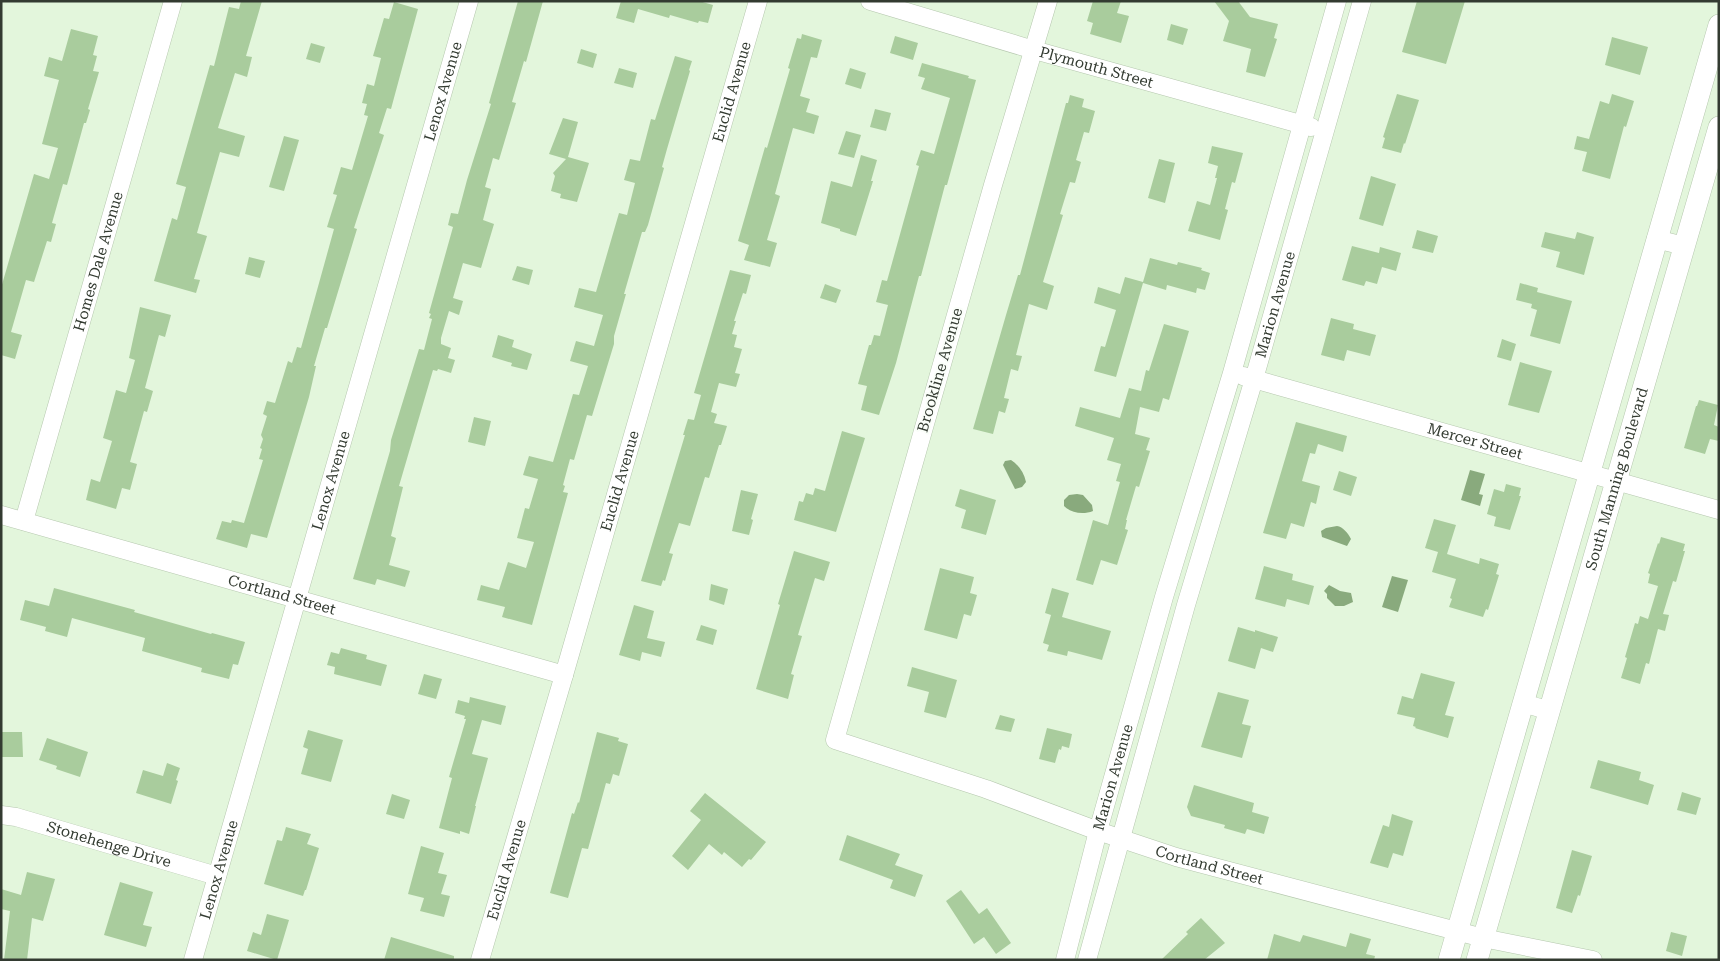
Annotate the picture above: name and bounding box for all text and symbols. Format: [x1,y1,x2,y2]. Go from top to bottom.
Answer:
street label: Lenox Avenue [420,39,466,143]
street label: Euclid Avenue [709,39,755,144]
street label: Plymouth Street [1037,43,1156,92]
street label: Homes Dale Avenue [70,189,127,333]
street label: Marion Avenue [1252,249,1299,360]
street label: Brookline Avenue [914,306,966,434]
street label: South Manning Boulevard [1582,385,1652,572]
street label: Mercer Street [1425,419,1525,463]
street label: Lenox Avenue [308,429,354,532]
street label: Euclid Avenue [597,429,643,533]
street label: Cortland Street [226,571,338,619]
street label: Marion Avenue [1090,722,1137,833]
street label: Euclid Avenue [483,817,530,922]
street label: Stonehenge Drive [45,818,173,871]
street label: Lenox Avenue [196,818,242,921]
street label: Cortland Street [1153,842,1266,889]

